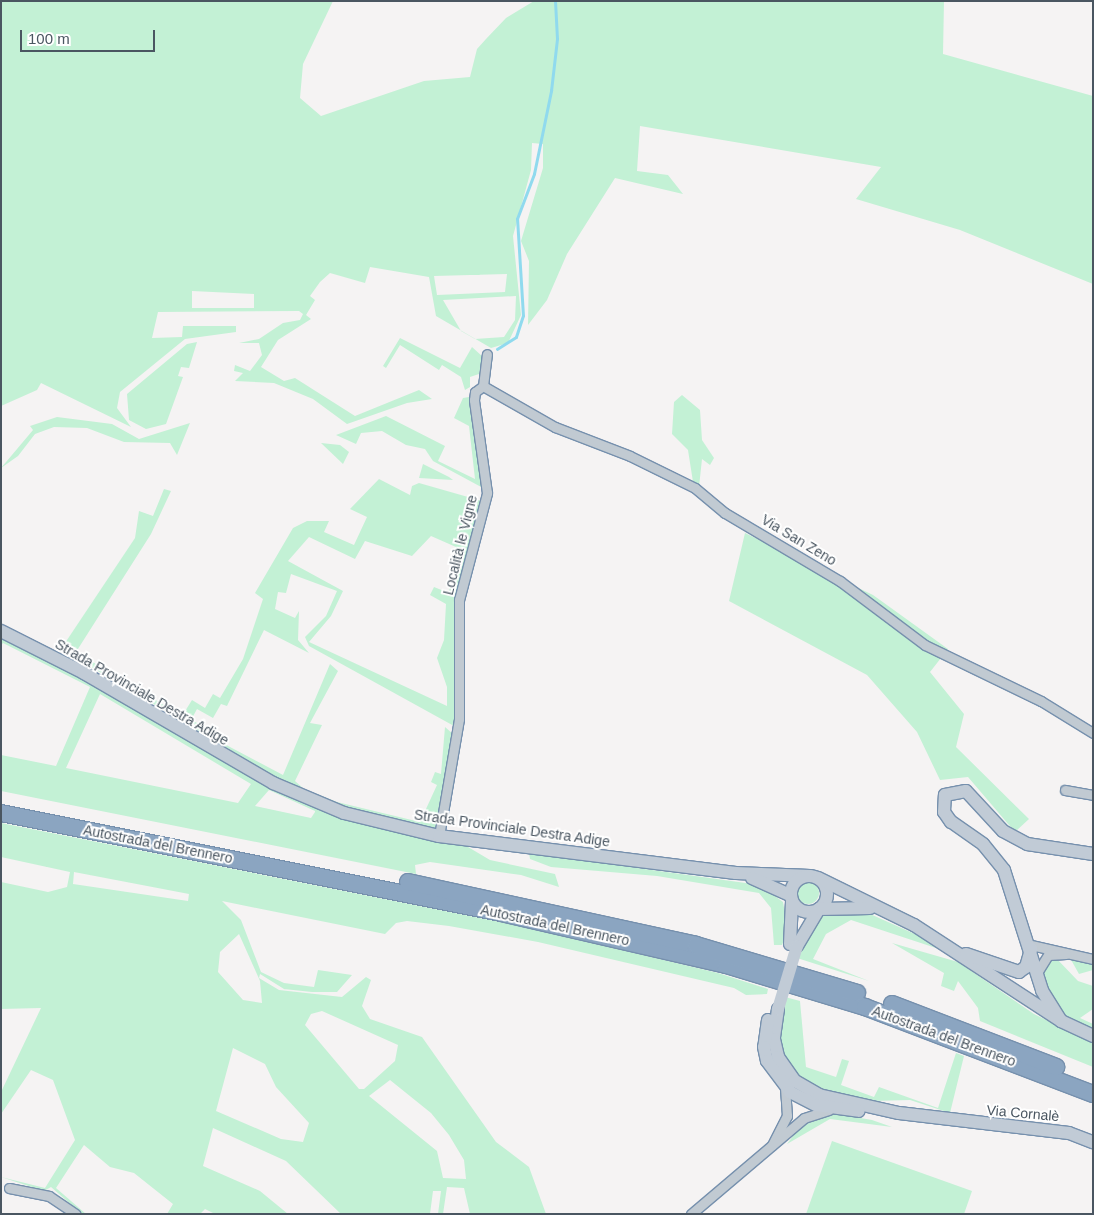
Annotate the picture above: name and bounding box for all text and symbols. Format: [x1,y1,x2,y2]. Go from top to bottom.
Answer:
scale bar [22,20,158,52]
text: 100 m [28,30,70,47]
street label: Località le Vigne [439,493,481,597]
street label: Via San Zeno [758,511,840,569]
street label: Strada Provinciale Destra Adige [52,635,232,749]
street label: Strada Provinciale Destra Adige [413,806,611,850]
street label: Autostrada del Brennero [82,821,234,867]
street label: Autostrada del Brennero [479,901,631,949]
street label: Autostrada del Brennero [870,1002,1018,1070]
street label: Via Cornalè [986,1101,1060,1125]

